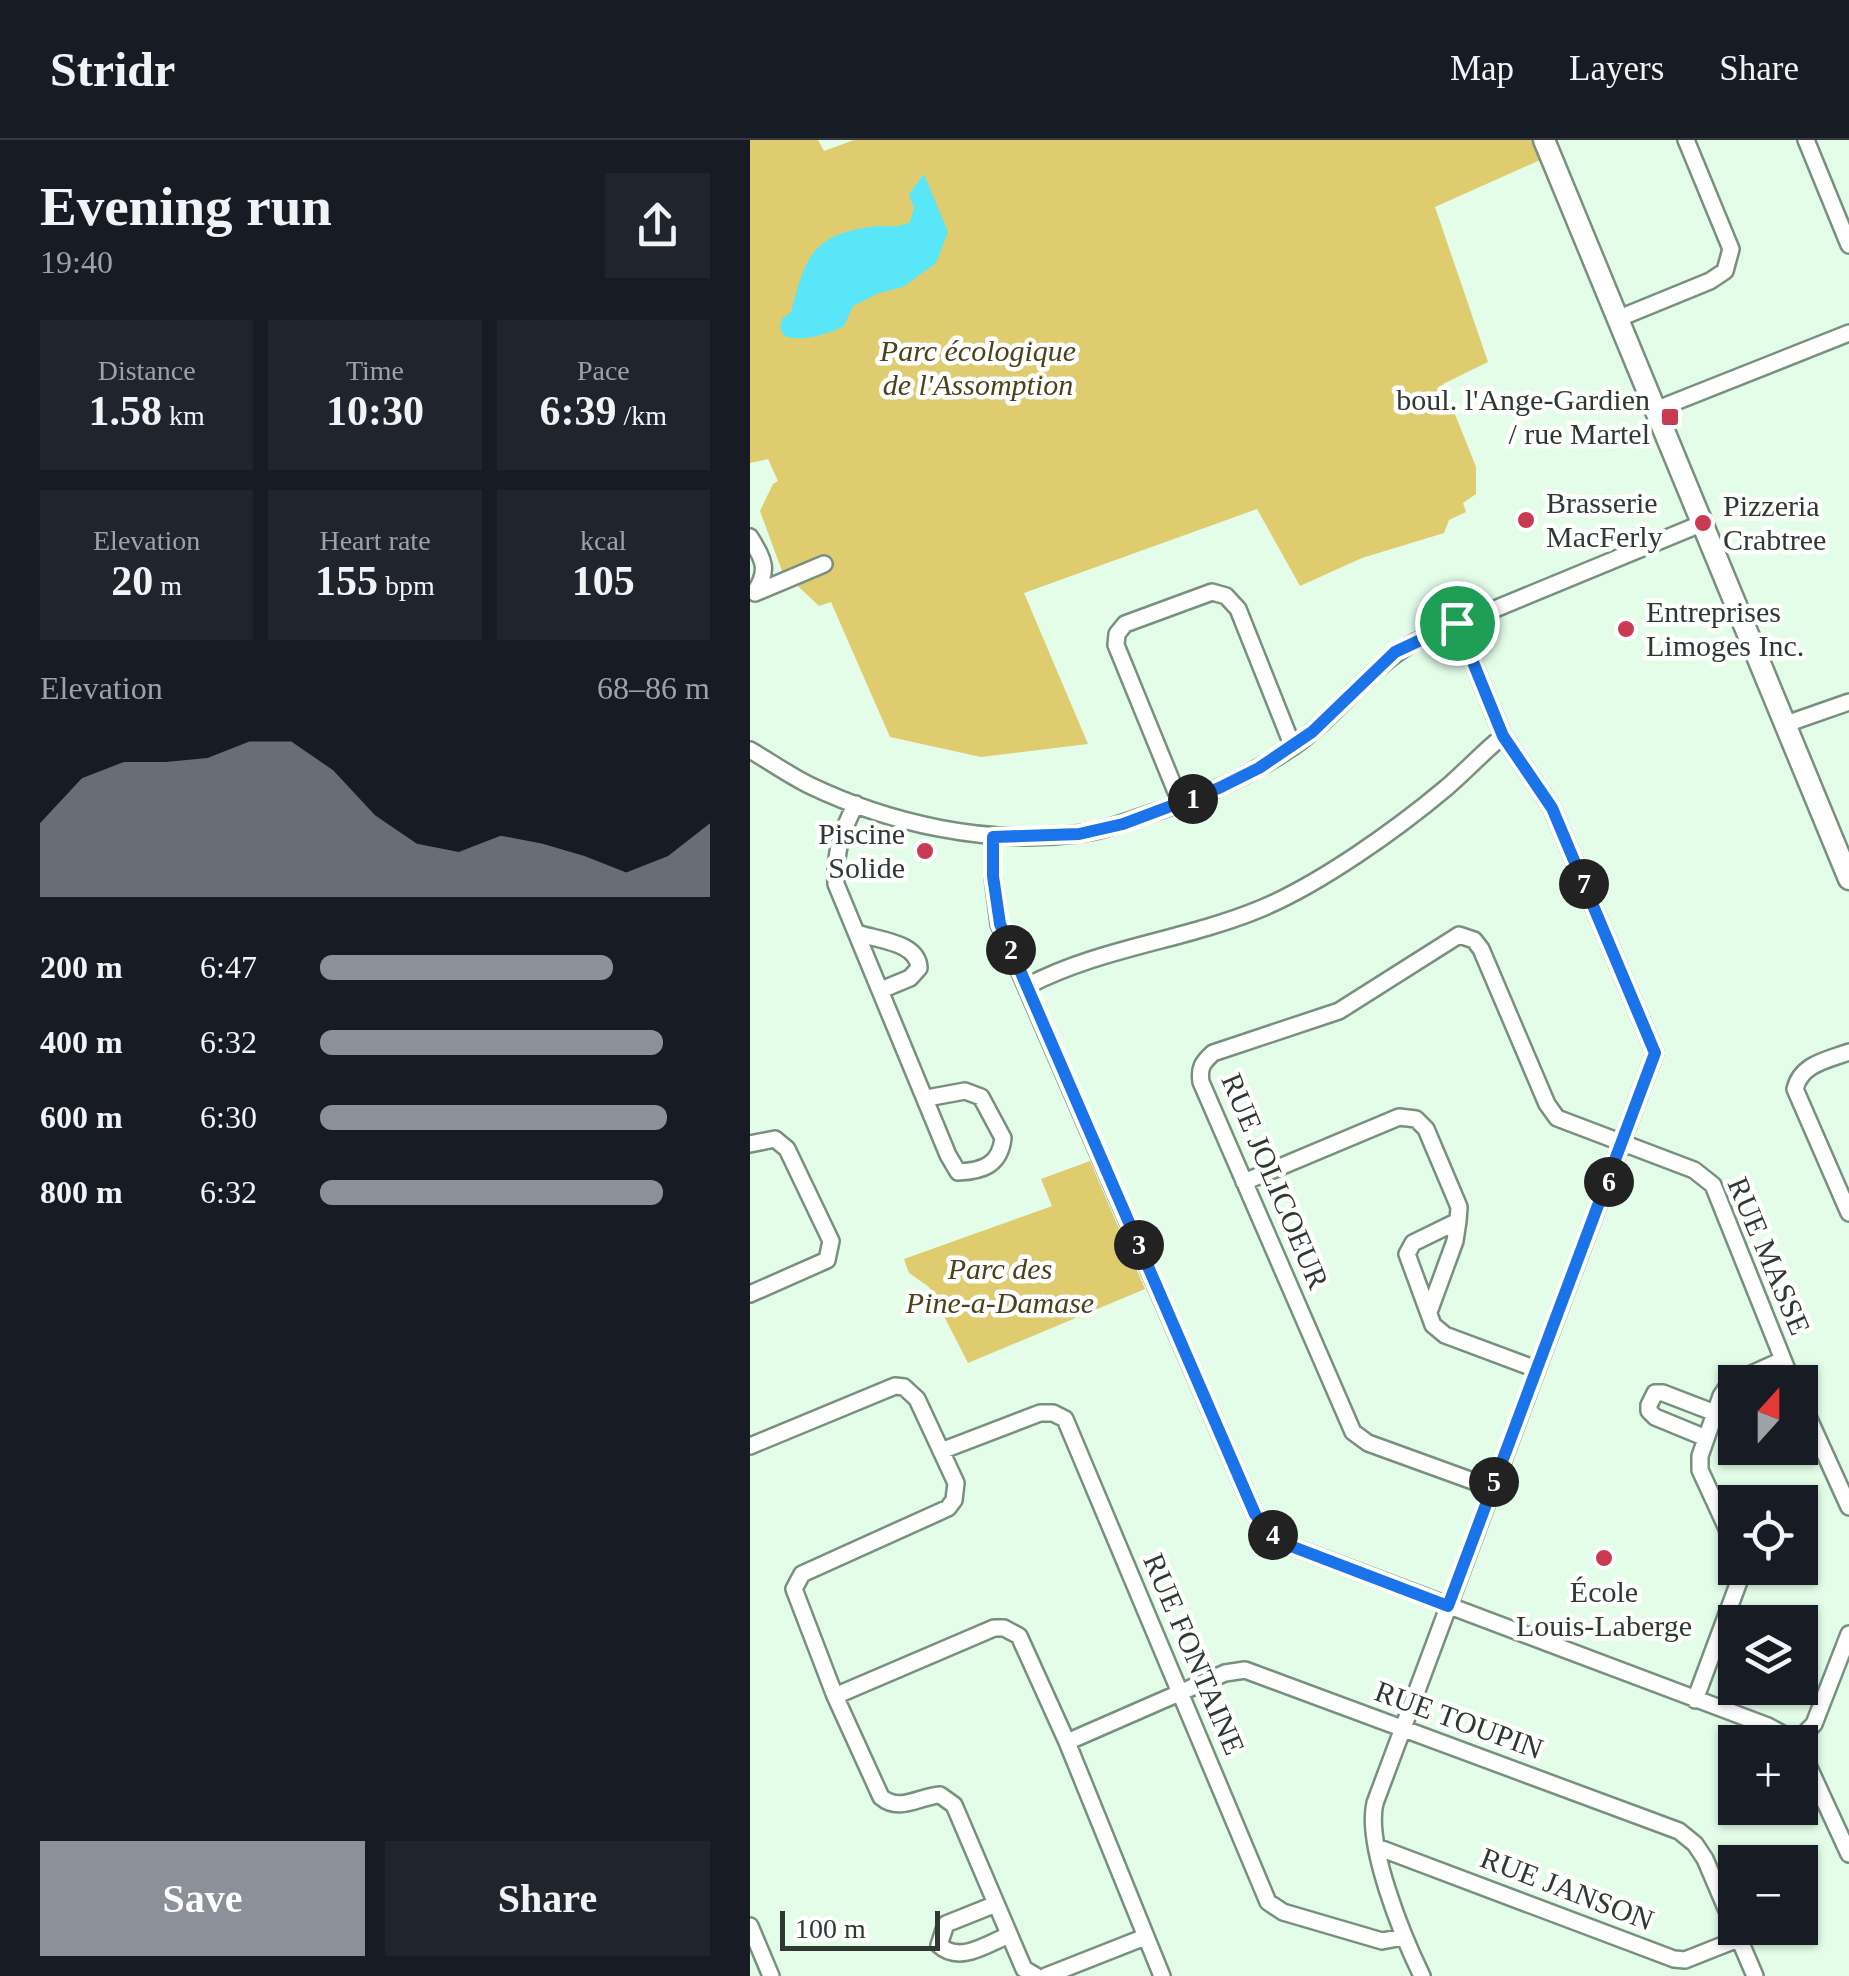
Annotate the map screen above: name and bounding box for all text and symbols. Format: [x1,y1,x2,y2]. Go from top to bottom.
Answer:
text: Stridr [50,43,175,96]
text: Map [1450,49,1514,88]
text: Layers [1569,49,1664,88]
text: Share [1719,49,1799,88]
button: share [605,173,710,278]
text: Evening run [40,176,332,237]
text: 19:40 [40,244,113,280]
park label: Parc écologique de l'Assomption [879,334,1076,401]
text: Distance [98,355,196,386]
text: Time [346,355,404,386]
text: Pace [577,355,630,386]
place label: boul. l'Ange-Gardien / rue Martel [1396,383,1650,450]
text: 1.58 [89,388,162,434]
text: 10:30 [326,388,424,434]
text: 6:39 [540,388,617,434]
text: km [162,400,205,431]
text: /km [617,400,667,431]
marker: boul. l'Ange-Gardien / rue Martel [1659,406,1681,428]
place label: Brasserie MacFerly [1546,486,1663,553]
place label: Pizzeria Crabtree [1723,489,1826,556]
marker: Brasserie MacFerly [1515,509,1537,531]
marker: Pizzeria Crabtree [1692,512,1714,534]
text: Elevation [93,525,200,556]
text: Heart rate [319,525,431,556]
text: kcal [580,525,627,556]
text: 20 [111,558,153,604]
text: 155 [315,558,378,604]
text: 105 [572,558,635,604]
text: m [153,570,182,601]
text: bpm [378,570,435,601]
pin [1415,581,1500,666]
place label: Entreprises Limoges Inc. [1646,595,1804,662]
icon: arrive [1430,596,1485,651]
marker: Entreprises Limoges Inc. [1615,618,1637,640]
text: Elevation [40,670,163,706]
text: 68–86 m [597,670,710,706]
pin: 1 [1168,774,1218,824]
text: 1 [1186,783,1200,814]
place label: Piscine Solide [818,817,905,884]
marker: Piscine Solide [914,840,936,862]
pin: 7 [1559,859,1609,909]
text: 7 [1577,868,1591,899]
pin: 2 [986,925,1036,975]
text: 2 [1004,934,1018,965]
text: 200 m [40,949,123,985]
text: 6:47 [200,949,257,985]
text: 400 m [40,1024,123,1060]
text: 6:32 [200,1024,257,1060]
street label: RUE JOLICOEUR [1215,1068,1336,1293]
text: 600 m [40,1099,123,1135]
text: 6:30 [200,1099,257,1135]
pin: 6 [1584,1157,1634,1207]
text: 6 [1602,1166,1616,1197]
street label: RUE MASSE [1722,1172,1817,1339]
text: 800 m [40,1174,123,1210]
text: 6:32 [200,1174,257,1210]
pin: 3 [1114,1220,1164,1270]
text: 3 [1132,1229,1146,1260]
park label: Parc des Pine-a-Damase [905,1252,1094,1319]
north arrow [1718,1365,1818,1465]
map controls [1718,1365,1818,1945]
pin: 5 [1469,1457,1519,1507]
text: 5 [1487,1466,1501,1497]
button: locate [1718,1485,1818,1585]
pin: 4 [1248,1510,1298,1560]
text: 4 [1266,1519,1280,1550]
marker: École Louis-Laberge [1593,1547,1615,1569]
street label: RUE FONTAINE [1137,1548,1252,1759]
place label: École Louis-Laberge [1516,1575,1692,1642]
button: layers [1718,1605,1818,1705]
street label: RUE TOUPIN [1371,1674,1548,1765]
button: + [1718,1725,1818,1825]
street label: RUE JANSON [1476,1840,1658,1937]
button: Save [40,1841,365,1956]
button: Share [385,1841,710,1956]
button: − [1718,1845,1818,1945]
scale bar [780,1906,940,1950]
text: 100 m [795,1913,866,1944]

